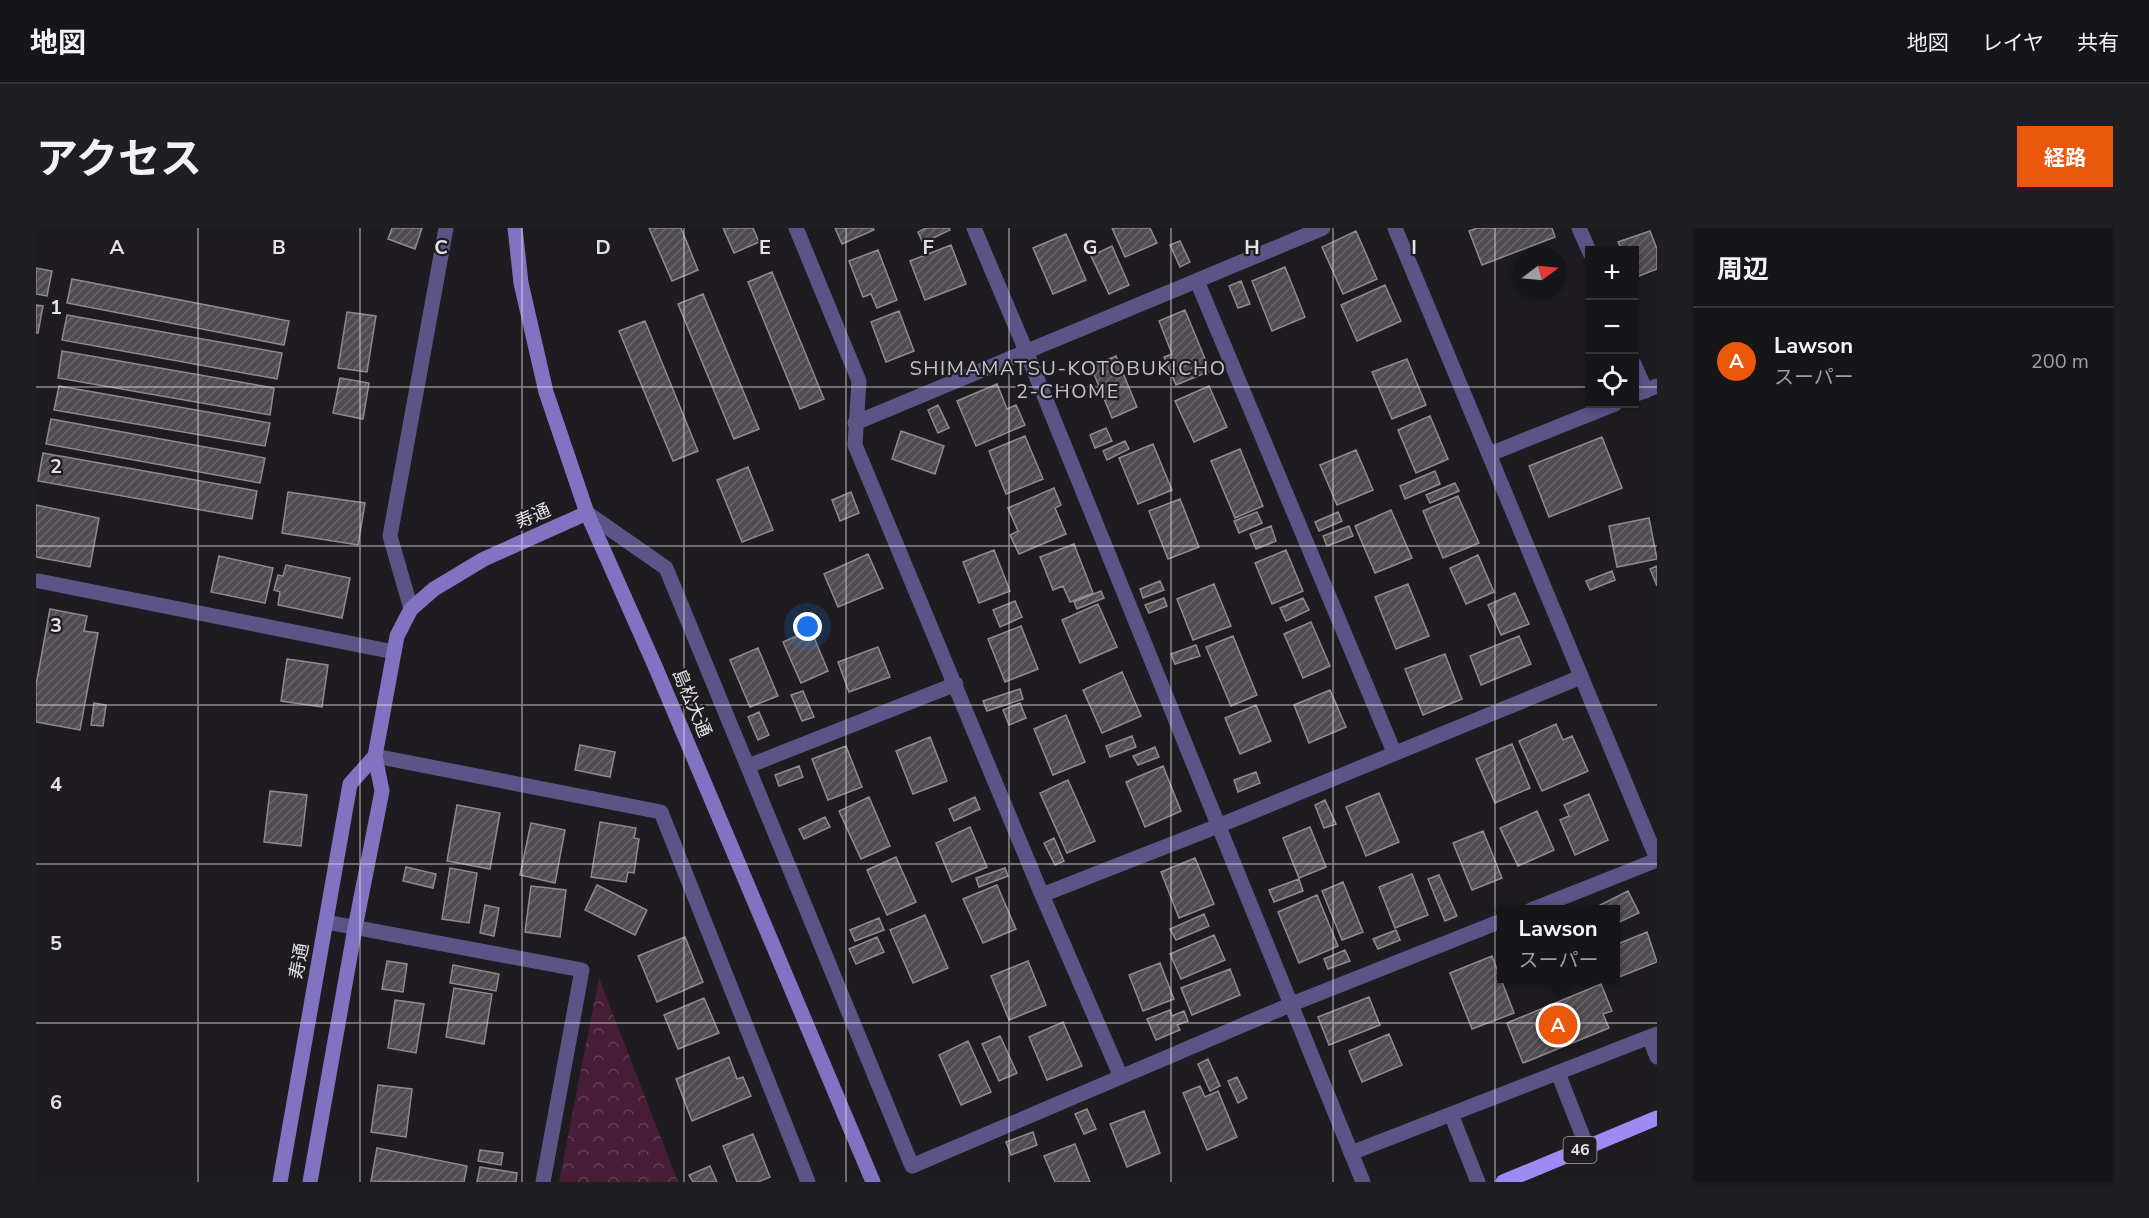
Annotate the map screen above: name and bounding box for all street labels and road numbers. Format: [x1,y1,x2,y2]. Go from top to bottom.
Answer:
street label: 寿通 [512,498,554,534]
street label: 島松大通 [667,665,717,741]
street label: 寿通 [284,941,314,981]
road number: 46 [1564,1137,1596,1163]

